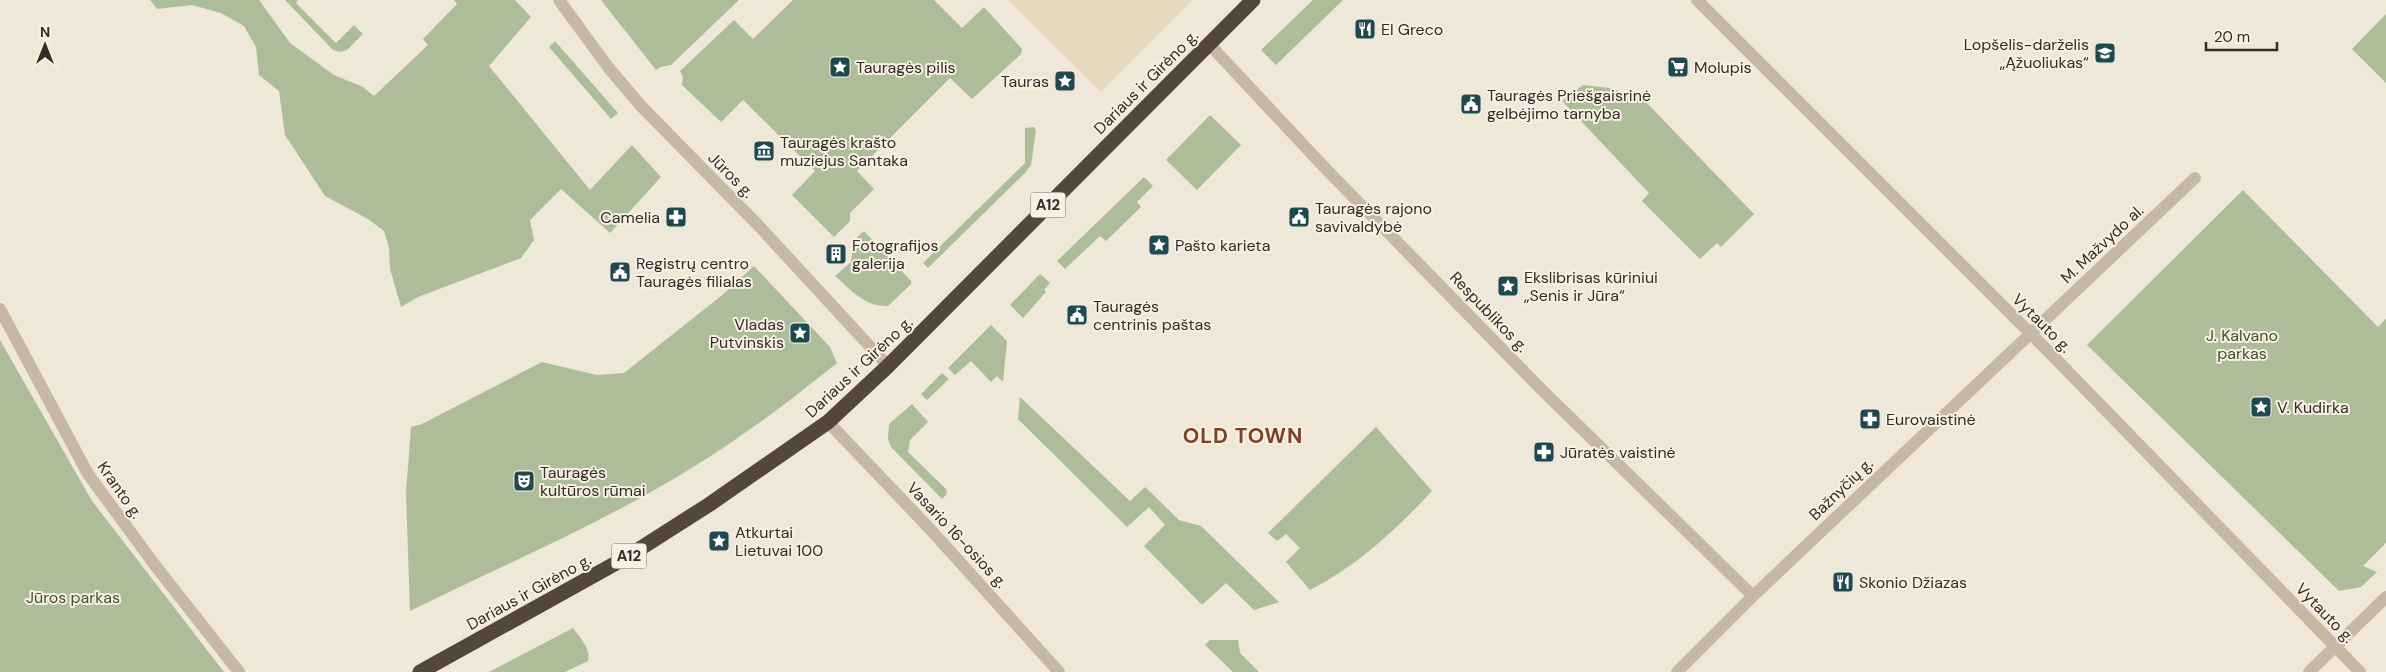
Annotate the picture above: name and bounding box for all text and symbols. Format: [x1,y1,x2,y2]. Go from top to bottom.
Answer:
restaurant icon: El Greco [1353,17,1377,41]
place label: El Greco [1381,19,1443,40]
north arrow [20,20,70,70]
scale bar [2206,20,2277,52]
text: N [40,23,50,41]
street label: Dariaus ir Girėno g. [1089,25,1203,139]
text: 20 m [2214,27,2250,47]
place label: Lopšelis-darželis „Ąžuoliukas“ [1964,34,2089,73]
school or university icon: Lopšelis-darželis „Ąžuoliukas“ [2093,41,2117,65]
place icon: Tauragės pilis [828,55,852,79]
supermarket icon: Molupis [1666,55,1690,79]
place label: Tauragės pilis [856,57,956,78]
place label: Molupis [1694,57,1752,78]
place icon: Tauras [1053,69,1077,93]
place label: Tauras [1001,71,1049,92]
place label: Tauragės Priešgaisrinė gelbėjimo tarnyba [1487,85,1651,124]
public building icon: Tauragės Priešgaisrinė gelbėjimo tarnyba [1459,92,1483,116]
place label: Tauragės krašto muziejus Santaka [780,132,908,171]
museum icon: Tauragės krašto muziejus Santaka [752,139,776,163]
street label: Jūros g. [704,148,758,202]
road number: A12 [1030,192,1066,218]
place label: Tauragės rajono savivaldybė [1315,198,1432,237]
street label: M. Mažvydo al. [2056,200,2148,288]
pharmacy icon: Camelia [664,205,688,229]
public building icon: Tauragės rajono savivaldybė [1287,205,1311,229]
place label: Camelia [600,207,660,228]
place icon: Pašto karieta [1147,233,1171,257]
place label: Fotografijos galerija [852,235,939,274]
place label: Pašto karieta [1175,235,1270,256]
building icon: Fotografijos galerija [824,242,848,266]
place label: Registrų centro Tauragės filialas [636,253,752,292]
public building icon: Registrų centro Tauragės filialas [608,260,632,284]
street label: Respublikos g. [1445,267,1533,357]
place label: Ekslibrisas kūriniui „Senis ir Jūra“ [1524,267,1658,306]
place icon: Ekslibrisas kūriniui „Senis ir Jūra“ [1496,274,1520,298]
street label: Vytauto g. [2008,289,2076,357]
place label: Tauragės centrinis paštas [1093,296,1211,335]
public building icon: Tauragės centrinis paštas [1065,303,1089,327]
street label: Dariaus ir Girėno g. [801,312,917,422]
place label: Vladas Putvinskis [710,314,784,353]
place icon: Vladas Putvinskis [788,321,812,345]
park label: J. Kalvano parkas [2206,325,2278,364]
place icon: V. Kudirka [2249,395,2273,419]
place label: V. Kudirka [2277,397,2349,418]
pharmacy icon: Eurovaistinė [1858,407,1882,431]
place label: Eurovaistinė [1886,409,1976,430]
district label: OLD TOWN [1183,422,1303,450]
pharmacy icon: Jūratės vaistinė [1532,440,1556,464]
place label: Jūratės vaistinė [1560,442,1676,463]
street label: Bažnyčių g. [1804,453,1878,525]
street label: Kranto g. [93,457,147,523]
place label: Tauragės kultūros rūmai [540,462,646,501]
theatre icon: Tauragės kultūros rūmai [512,469,536,493]
street label: Vasario 16-osios g. [902,477,1012,593]
place label: Atkurtai Lietuvai 100 [735,522,823,561]
place icon: Atkurtai Lietuvai 100 [707,529,731,553]
road number: A12 [612,544,646,568]
street label: Dariaus ir Girėno g. [463,549,595,635]
restaurant icon: Skonio Džiazas [1831,570,1855,594]
place label: Skonio Džiazas [1859,572,1967,593]
street label: Vytauto g. [2291,579,2359,647]
park label: Jūros parkas [26,587,120,608]

